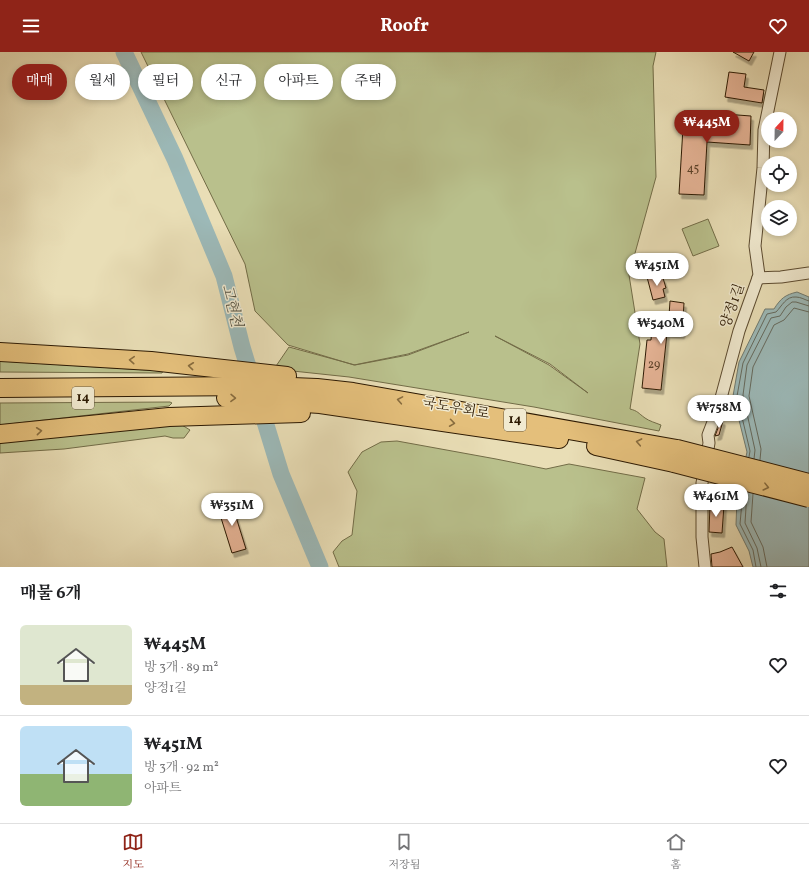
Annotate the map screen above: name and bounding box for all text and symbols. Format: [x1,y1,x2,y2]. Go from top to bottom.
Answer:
text: Roofr [380,14,429,39]
icon: menu [20,15,42,37]
icon: heart [767,15,789,37]
chip: 매매 [12,64,67,100]
chip: 월세 [75,64,130,100]
chip: 필터 [138,64,193,100]
chip: 신규 [201,64,256,100]
chip: 아파트 [264,64,333,100]
chip: 주택 [341,64,396,100]
pin: ₩445M [679,110,735,144]
north arrow [761,112,797,148]
map controls [761,112,797,236]
text: ₩445M [683,114,731,132]
button: locate [761,156,797,192]
house number: 45 [687,161,700,177]
button: layers [761,200,797,236]
pin: ₩451M [629,253,685,287]
text: ₩451M [635,257,679,275]
street label: 양정1길 [717,281,749,331]
water label: 고현천 [216,282,247,331]
pin: ₩540M [633,311,689,345]
text: ₩540M [637,315,685,333]
one-way arrow [129,356,135,365]
house number: 29 [648,357,660,373]
one-way arrow [188,362,194,371]
road number: 14 [72,387,94,409]
one-way arrow [230,394,236,402]
street label: 국도우회로 [421,394,491,424]
pin: ₩758M [691,395,747,429]
one-way arrow [397,396,403,405]
text: ₩758M [696,399,742,417]
road number: 14 [504,409,526,431]
one-way arrow [449,418,455,427]
one-way arrow [36,427,42,436]
one-way arrow [635,438,642,446]
one-way arrow [762,482,769,490]
pin: ₩461M [688,484,744,518]
text: ₩461M [693,488,739,506]
pin: ₩351M [204,493,260,527]
text: ₩351M [210,497,254,515]
icon: filters [767,580,789,602]
text: 매물 6개 [20,582,82,605]
text: ₩445M [144,633,206,656]
icon: home [52,641,100,689]
icon: heart [767,654,789,676]
text: 방 3개 · 89 m² [144,659,218,677]
text: 양정1길 [144,680,187,698]
text: ₩451M [144,733,202,756]
icon: home [52,742,100,790]
icon: heart [767,755,789,777]
text: 방 3개 · 92 m² [144,759,219,777]
text: 아파트 [144,780,182,798]
tab: 지도 [122,831,144,873]
tab: 저장됨 [389,831,420,873]
tab: 홈 [665,831,687,873]

